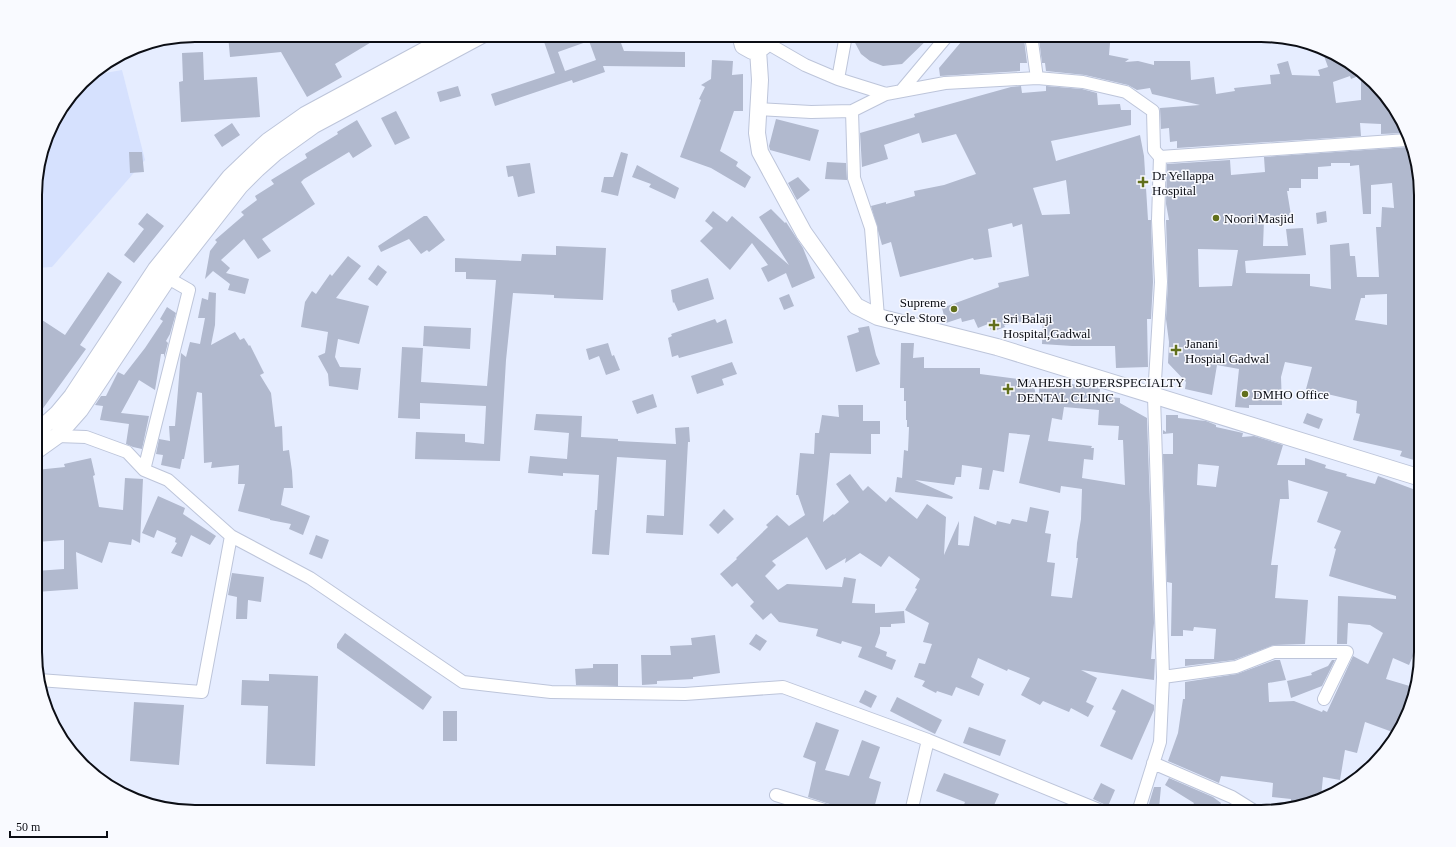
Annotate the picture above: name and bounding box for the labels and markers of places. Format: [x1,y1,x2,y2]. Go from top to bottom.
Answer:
place label: Dr Yellappa Hospital [1152,168,1214,198]
marker: Dr Yellappa Hospital [1137,176,1149,188]
place label: Noori Masjid [1224,211,1294,226]
marker: Noori Masjid [1211,213,1221,223]
place label: Supreme Cycle Store [885,295,946,325]
marker: Supreme Cycle Store [949,304,959,314]
place label: Sri Balaji Hospital,Gadwal [1003,311,1091,341]
marker: Sri Balaji Hospital,Gadwal [988,319,1000,331]
place label: Janani Hospial Gadwal [1185,336,1270,366]
marker: Janani Hospial Gadwal [1170,344,1182,356]
place label: MAHESH SUPERSPECIALTY DENTAL CLINIC [1017,375,1185,405]
marker: MAHESH SUPERSPECIALTY DENTAL CLINIC [1002,383,1014,395]
place label: DMHO Office [1253,387,1329,402]
marker: DMHO Office [1240,389,1250,399]

